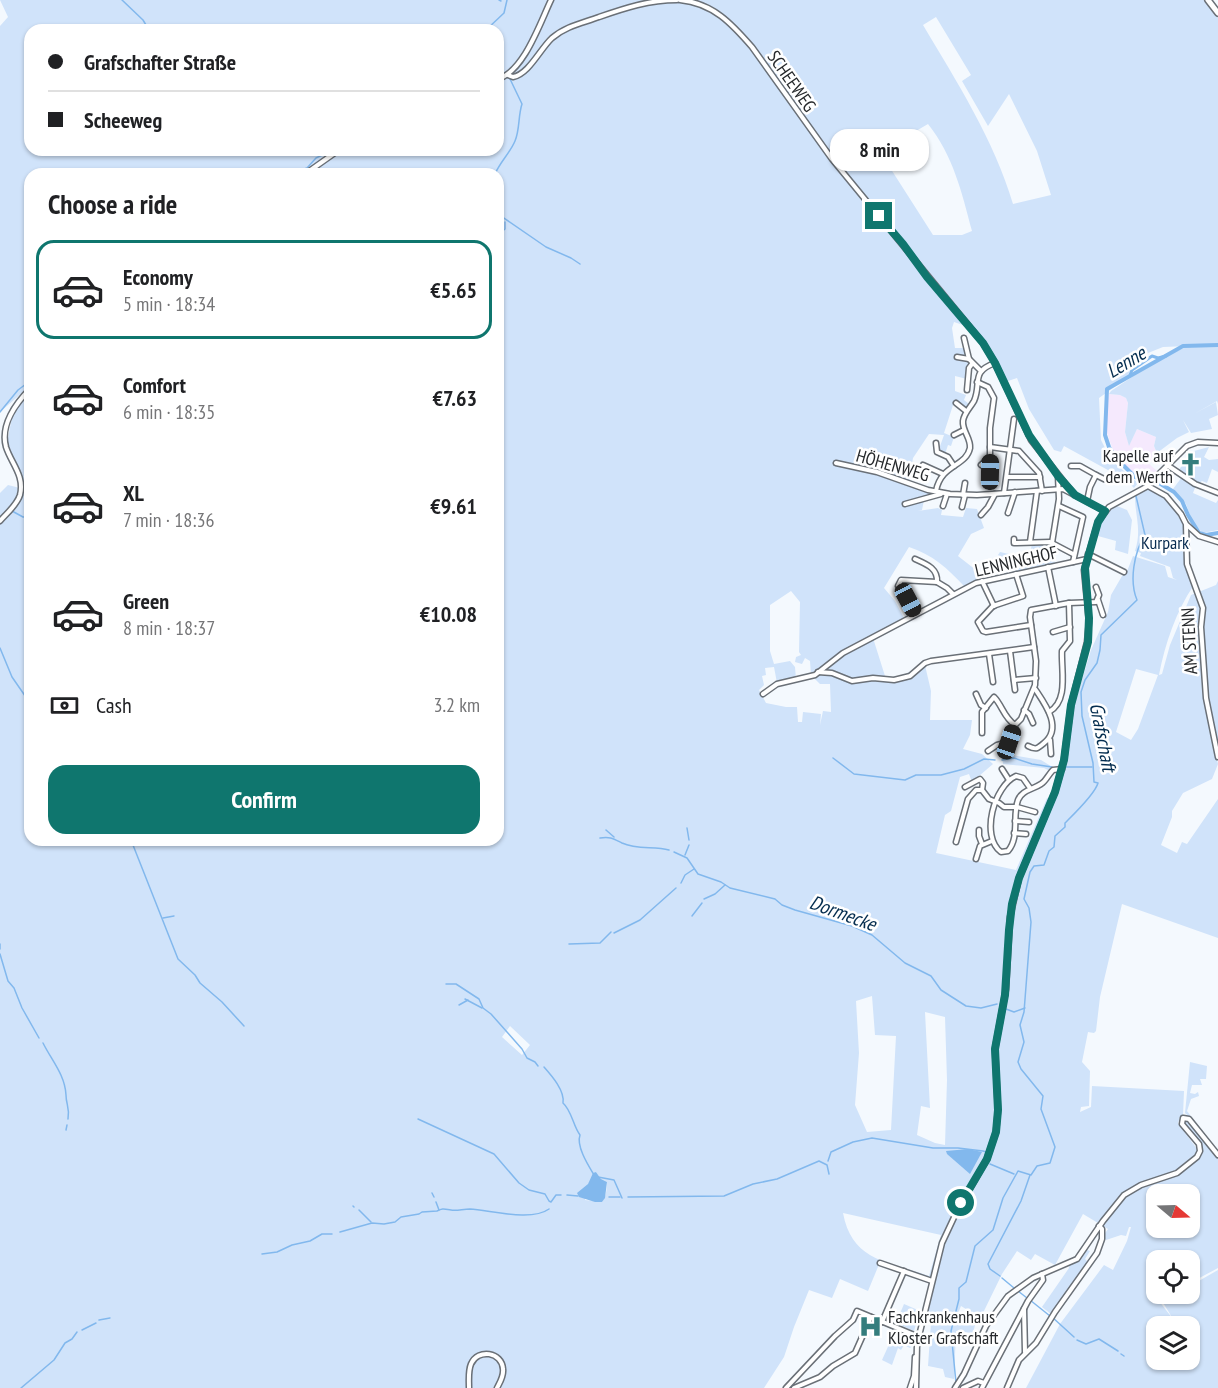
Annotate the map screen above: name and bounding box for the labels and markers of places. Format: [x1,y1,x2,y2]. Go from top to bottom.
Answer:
place label: Kapelle auf dem Werth [1103,444,1174,488]
church icon: Kapelle auf dem Werth [1178,452,1204,478]
place label: Fachkrankenhaus Kloster Grafschaft [888,1305,999,1349]
hospital icon: Fachkrankenhaus Kloster Grafschaft [857,1313,883,1339]

